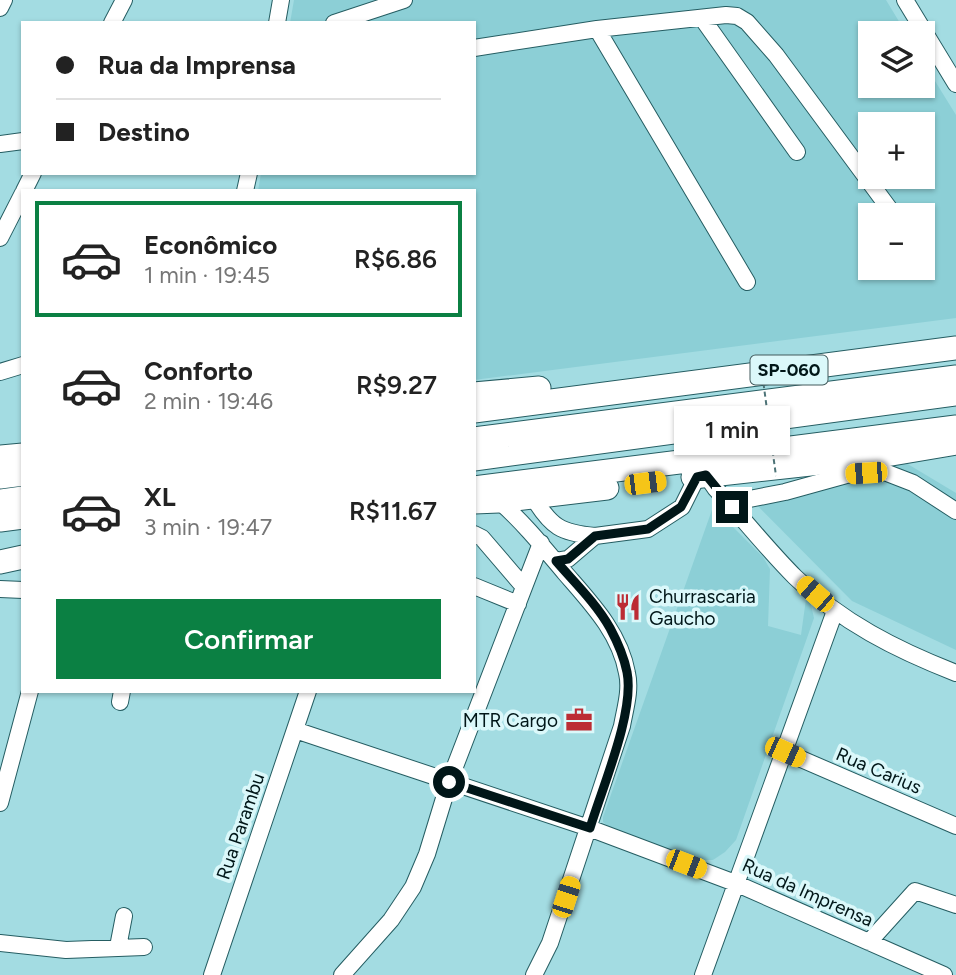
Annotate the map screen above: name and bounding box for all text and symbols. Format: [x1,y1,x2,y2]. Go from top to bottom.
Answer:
map controls [858,21,935,280]
button: layers [858,21,935,98]
text: Rua da Imprensa [98,49,296,81]
button: + [858,112,935,189]
text: Destino [98,116,190,148]
button: − [858,203,935,280]
icon: car [60,228,123,291]
text: Econômico [144,229,277,261]
text: R$6.86 [354,243,437,275]
text: 1 min · 19:45 [144,261,270,289]
icon: car [60,354,123,417]
text: Conforto [144,355,253,387]
road number: SP-060 [750,356,828,384]
text: R$9.27 [356,369,437,401]
text: 2 min · 19:46 [144,387,273,415]
callout: 1 min [674,406,790,454]
text: 1 min [705,416,759,444]
car [845,461,888,485]
car [623,470,668,496]
icon: car [60,480,123,543]
text: XL [144,481,176,513]
route end [716,491,748,523]
text: R$11.67 [349,495,437,527]
text: 3 min · 19:47 [144,513,272,541]
car [793,572,838,616]
place label: Churrascaria Gaucho [649,585,756,630]
restaurant icon: Churrascaria Gaucho [613,592,643,622]
button: Confirmar [56,599,441,679]
office icon: MTR Cargo [564,705,594,735]
place label: MTR Cargo [463,709,558,732]
car [762,734,809,770]
street label: Rua Carius [833,742,925,799]
route start [433,766,465,798]
street label: Rua Parambu [211,770,269,883]
car [663,847,710,881]
street label: Rua da Imprensa [739,853,877,932]
car [550,874,583,920]

